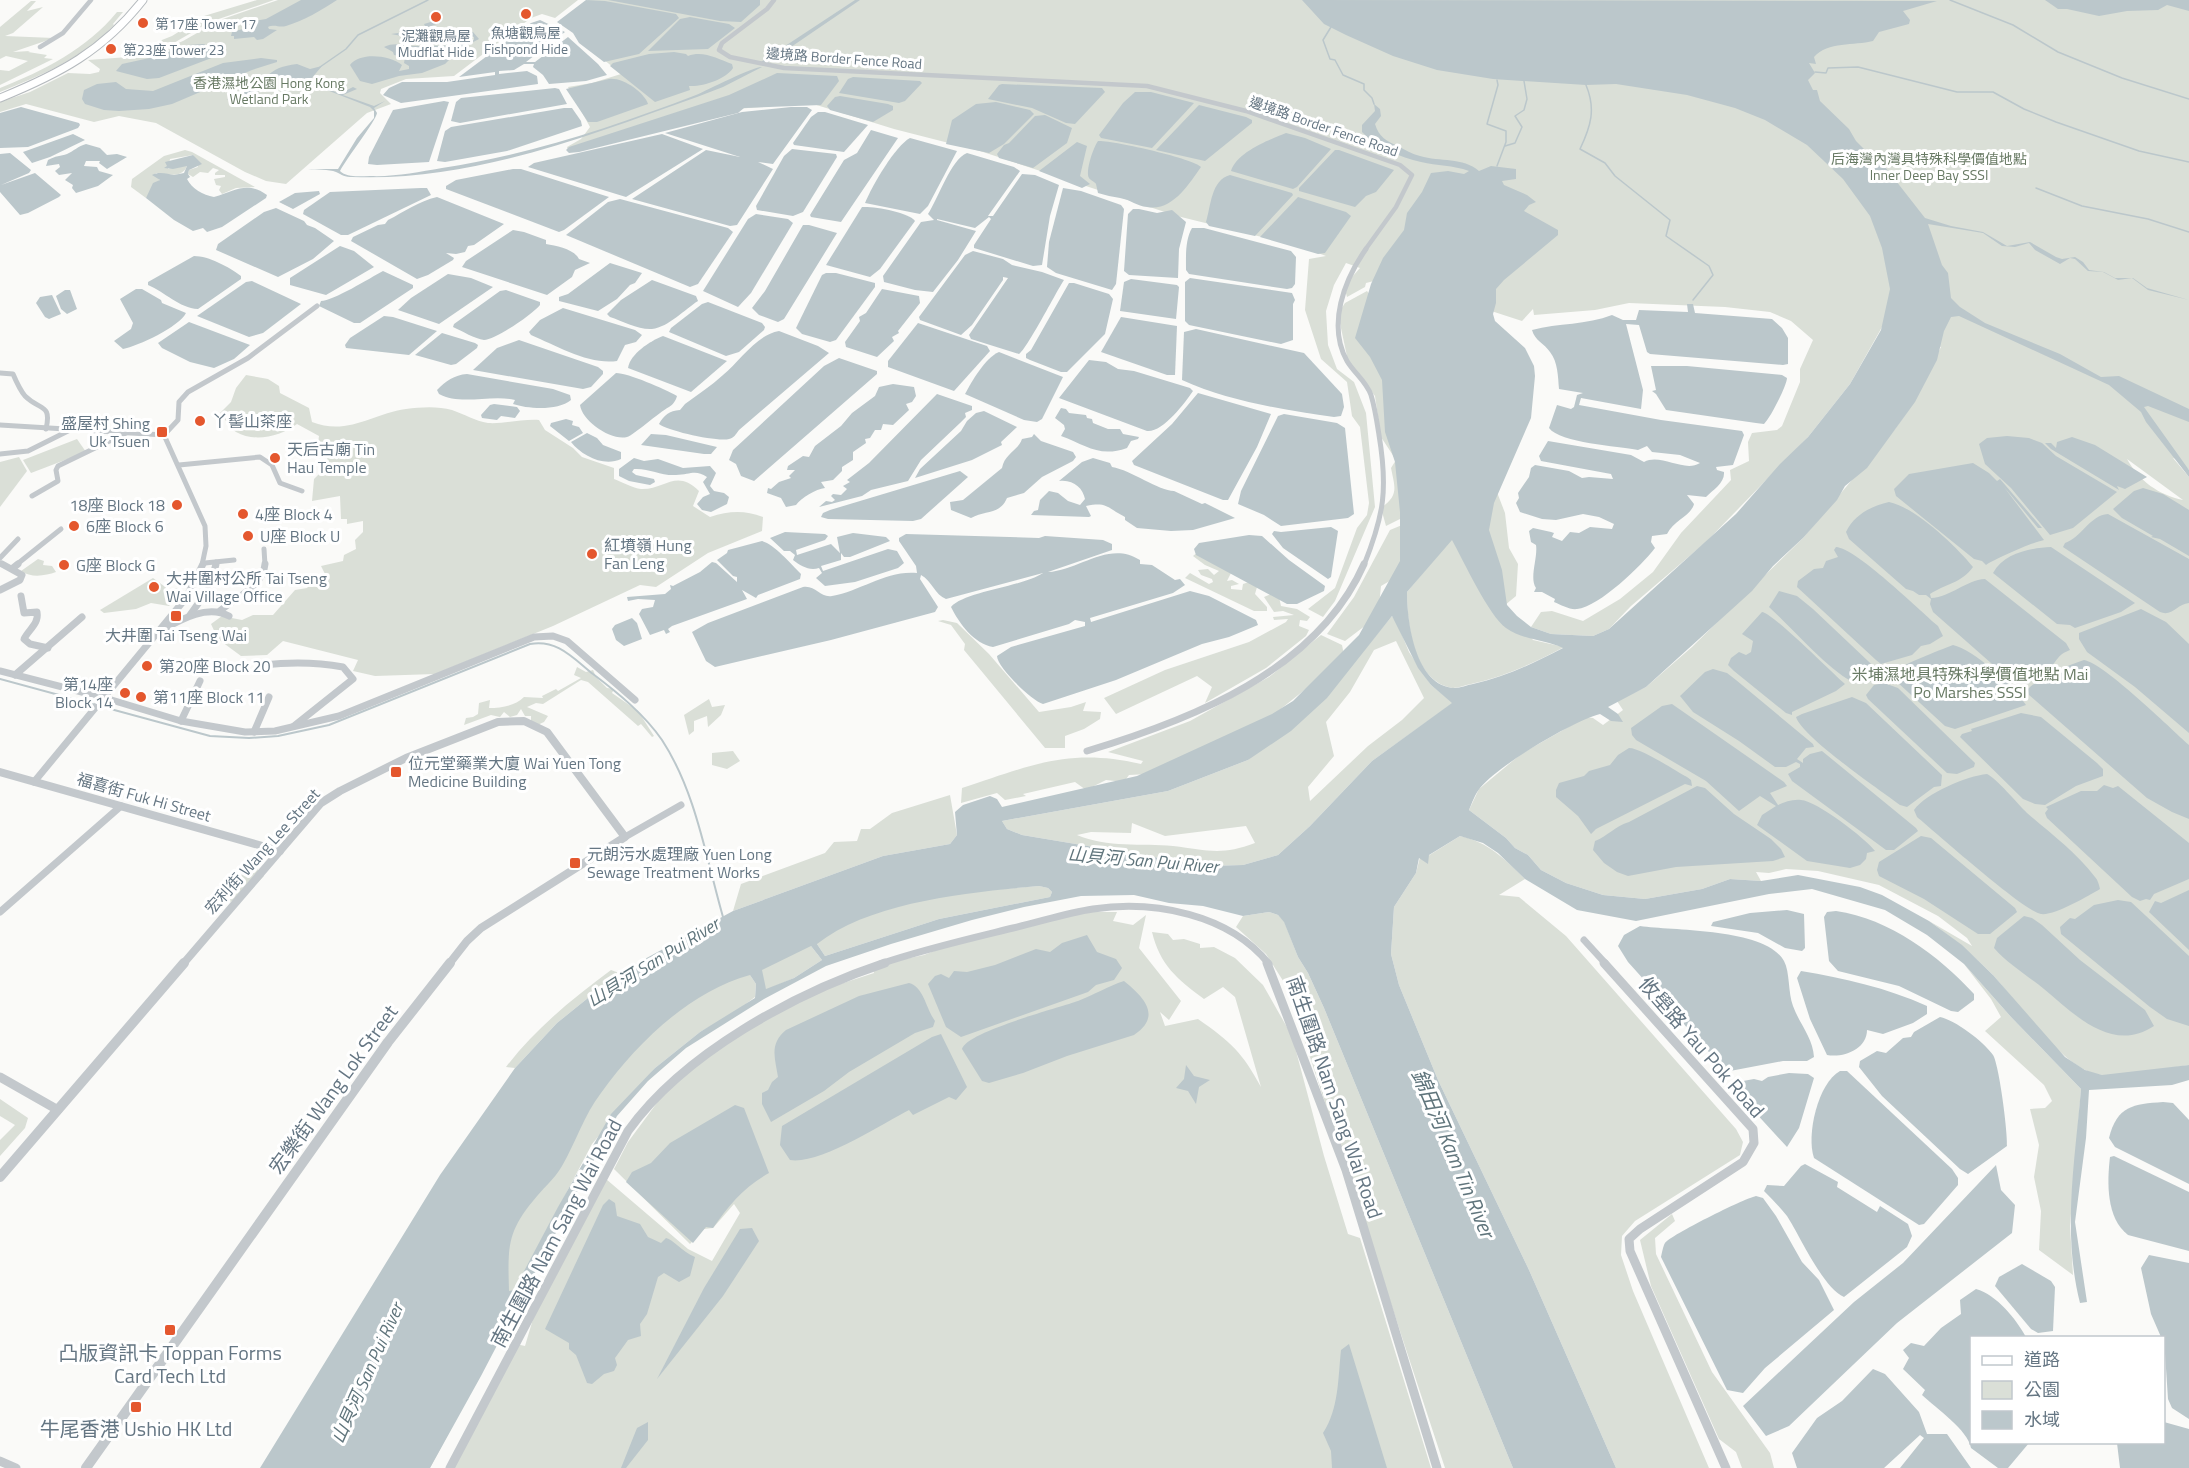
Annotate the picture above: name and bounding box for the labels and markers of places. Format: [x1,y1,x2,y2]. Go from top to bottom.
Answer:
marker: 魚塘觀鳥屋 Fishpond Hide [519,7,533,21]
marker: 泥灘觀鳥屋 Mudflat Hide [429,10,443,24]
place label: 第17座 Tower 17 [155,13,256,34]
marker: 第17座 Tower 17 [136,16,150,30]
place label: 魚塘觀鳥屋 Fishpond Hide [484,22,568,59]
place label: 泥灘觀鳥屋 Mudflat Hide [398,25,474,62]
place label: 第23座 Tower 23 [123,39,224,60]
marker: 第23座 Tower 23 [104,42,118,56]
place label: 丫髻山茶座 [212,409,292,433]
place label: 盛屋村 Shing Uk Tsuen [61,411,150,453]
marker: 丫髻山茶座 [193,414,207,428]
marker: 盛屋村 Shing Uk Tsuen [155,425,169,439]
place label: 天后古廟 Tin Hau Temple [287,437,375,479]
marker: 天后古廟 Tin Hau Temple [268,451,282,465]
place label: 18座 Block 18 [69,493,165,517]
marker: 18座 Block 18 [170,498,184,512]
place label: 4座 Block 4 [255,502,333,526]
marker: 4座 Block 4 [236,507,250,521]
place label: 6座 Block 6 [86,514,164,538]
marker: 6座 Block 6 [67,519,81,533]
place label: U座 Block U [260,524,340,548]
marker: U座 Block U [241,529,255,543]
place label: 紅墳嶺 Hung Fan Leng [604,533,692,575]
marker: 紅墳嶺 Hung Fan Leng [585,547,599,561]
place label: G座 Block G [76,553,155,577]
marker: G座 Block G [57,558,71,572]
place label: 大井圍村公所 Tai Tseng Wai Village Office [166,566,327,608]
marker: 大井圍村公所 Tai Tseng Wai Village Office [147,580,161,594]
marker: 大井圍 Tai Tseng Wai [169,609,183,623]
place label: 大井圍 Tai Tseng Wai [105,623,247,647]
place label: 第20座 Block 20 [159,654,271,678]
marker: 第20座 Block 20 [140,659,154,673]
place label: 第14座 Block 14 [55,672,113,714]
place label: 第11座 Block 11 [153,685,265,709]
marker: 第14座 Block 14 [118,686,132,700]
marker: 第11座 Block 11 [134,690,148,704]
place label: 位元堂藥業大廈 Wai Yuen Tong Medicine Building [408,751,621,793]
marker: 位元堂藥業大廈 Wai Yuen Tong Medicine Building [389,765,403,779]
place label: 元朗污水處理廠 Yuen Long Sewage Treatment Works [587,842,772,884]
marker: 元朗污水處理廠 Yuen Long Sewage Treatment Works [568,856,582,870]
marker: 凸版資訊卡 Toppan Forms Card Tech Ltd [163,1323,177,1337]
place label: 凸版資訊卡 Toppan Forms Card Tech Ltd [58,1337,282,1391]
marker: 牛尾香港 Ushio HK Ltd [129,1400,143,1414]
place label: 牛尾香港 Ushio HK Ltd [40,1413,232,1444]

